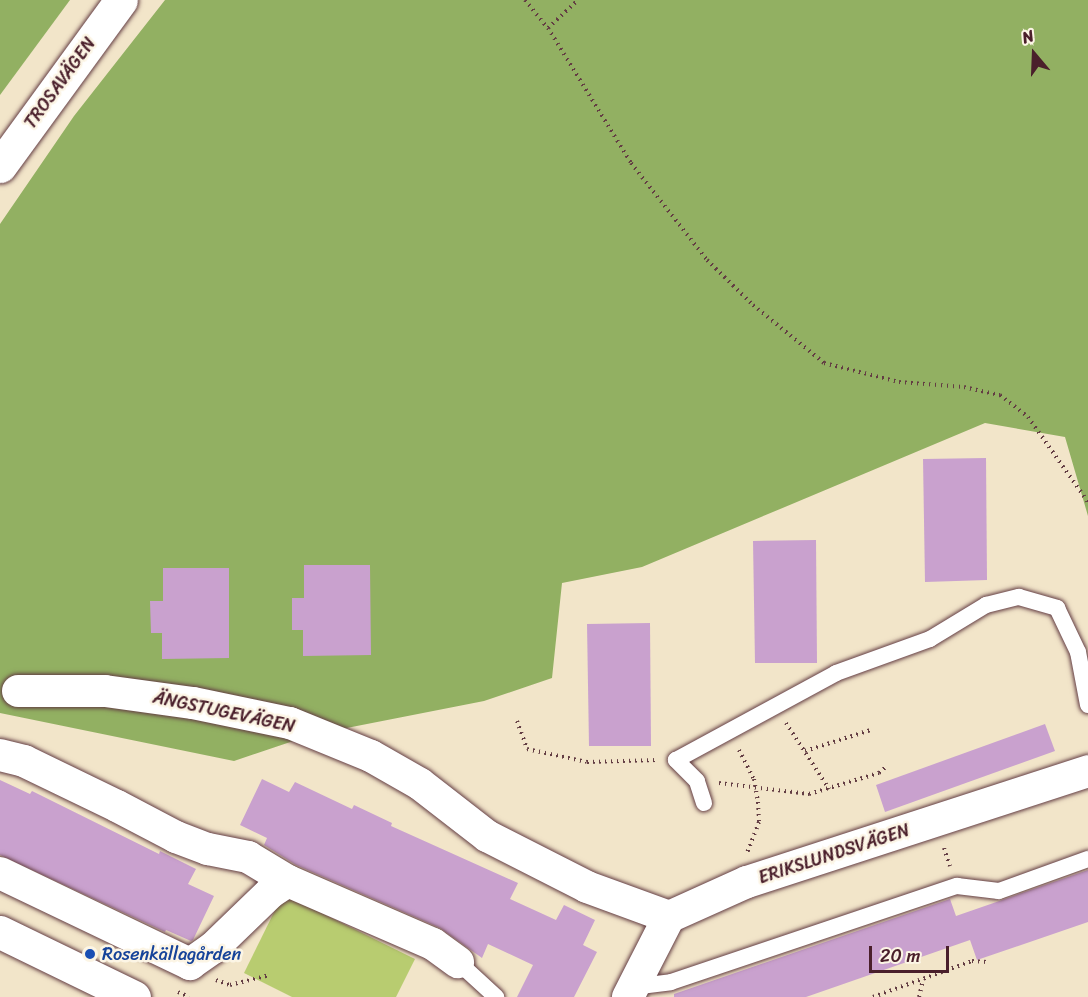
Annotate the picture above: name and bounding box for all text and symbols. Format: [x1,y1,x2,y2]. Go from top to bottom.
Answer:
text: N [1018,21,1038,52]
north arrow [1004,24,1064,84]
street label: TROSAVÄGEN [20,33,100,133]
street label: ÄNGSTUGEVÄGEN [151,686,297,738]
street label: ERIKSLUNDSVÄGEN [756,819,912,889]
scale bar [872,934,952,972]
text: 20 m [880,940,920,972]
place label: Rosenkällagården [102,943,241,965]
marker: Rosenkällagården [83,947,97,961]

